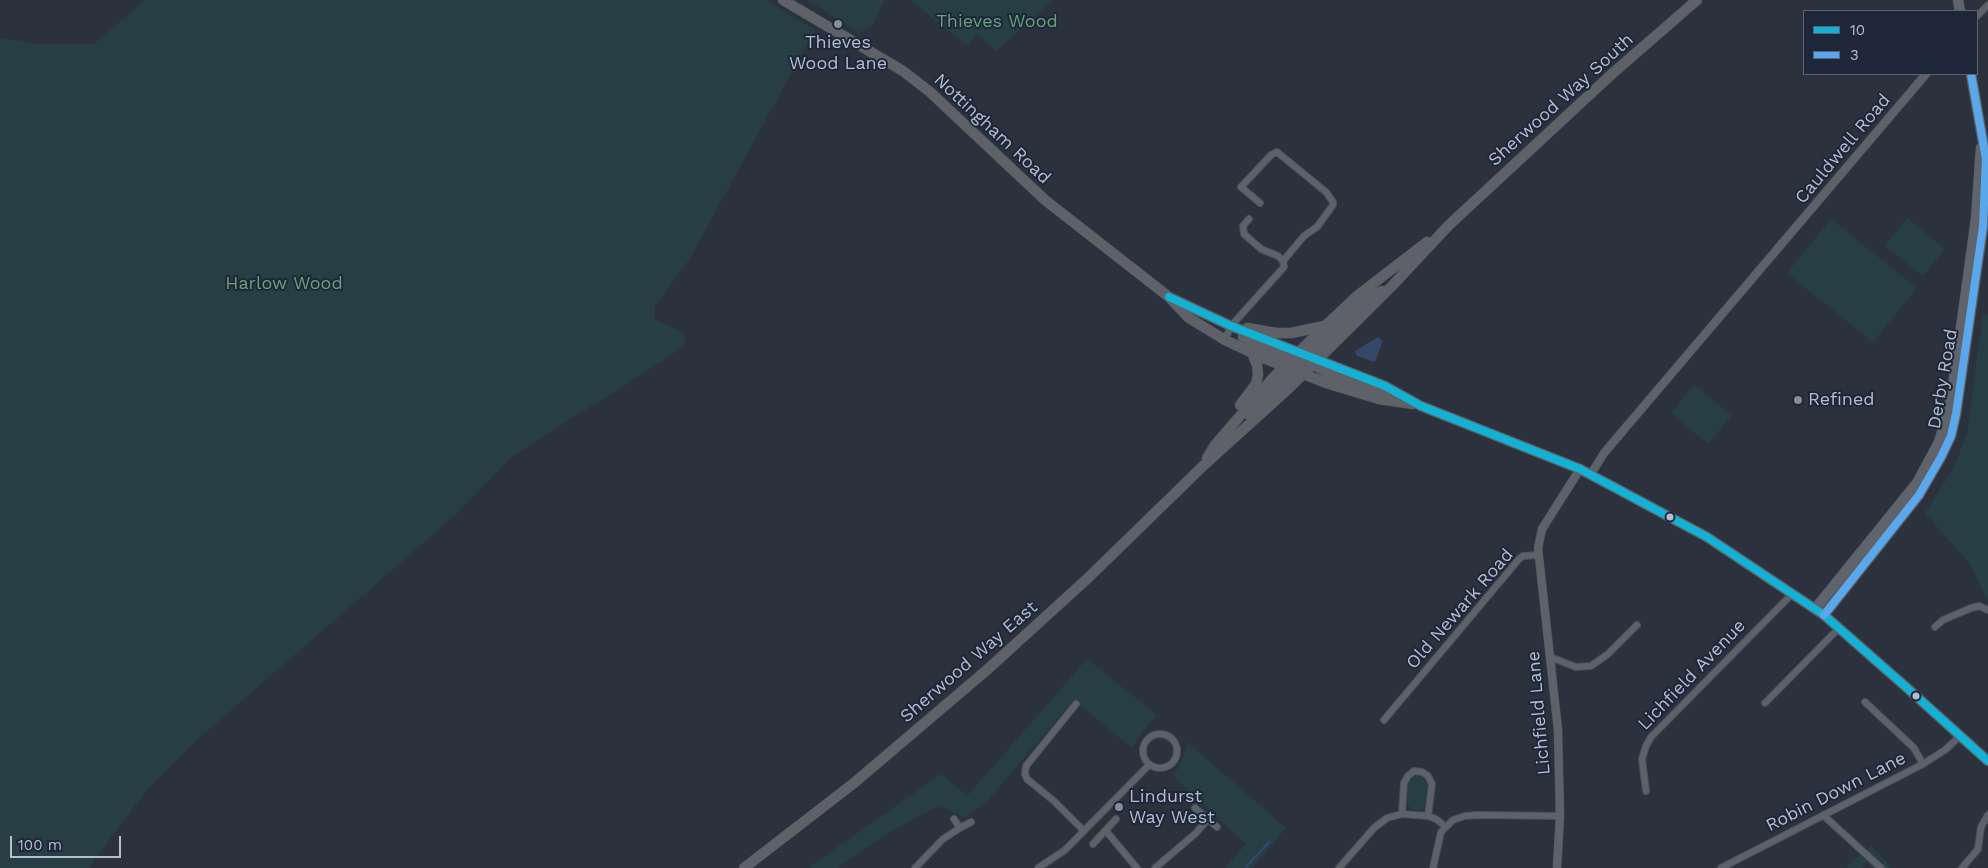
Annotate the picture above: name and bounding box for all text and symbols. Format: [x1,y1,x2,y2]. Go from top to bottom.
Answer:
legend [1803,10,1978,75]
park label: Thieves Wood [936,11,1058,33]
marker: Thieves Wood Lane [832,18,844,30]
text: 10 [1850,21,1865,39]
street label: Sherwood Way South [1484,29,1638,171]
place label: Thieves Wood Lane [789,32,887,74]
text: 3 [1850,46,1859,64]
street label: Nottingham Road [929,69,1055,189]
street label: Cauldwell Road [1791,90,1895,208]
park label: Harlow Wood [225,273,343,295]
street label: Derby Road [1924,327,1962,431]
place label: Refined [1808,389,1875,411]
marker: Refined [1792,394,1804,406]
unlabelled marker [1665,512,1675,522]
street label: Old Newark Road [1402,544,1518,674]
street label: Sherwood Way East [896,597,1042,727]
street label: Lichfield Avenue [1634,615,1750,735]
street label: Lichfield Lane [1523,650,1555,776]
unlabelled marker [1911,691,1921,701]
street label: Robin Down Lane [1762,747,1910,837]
place label: Lindurst Way West [1129,786,1215,829]
marker: Lindurst Way West [1113,801,1125,813]
scale bar [12,826,124,858]
text: 100 m [18,836,62,854]

